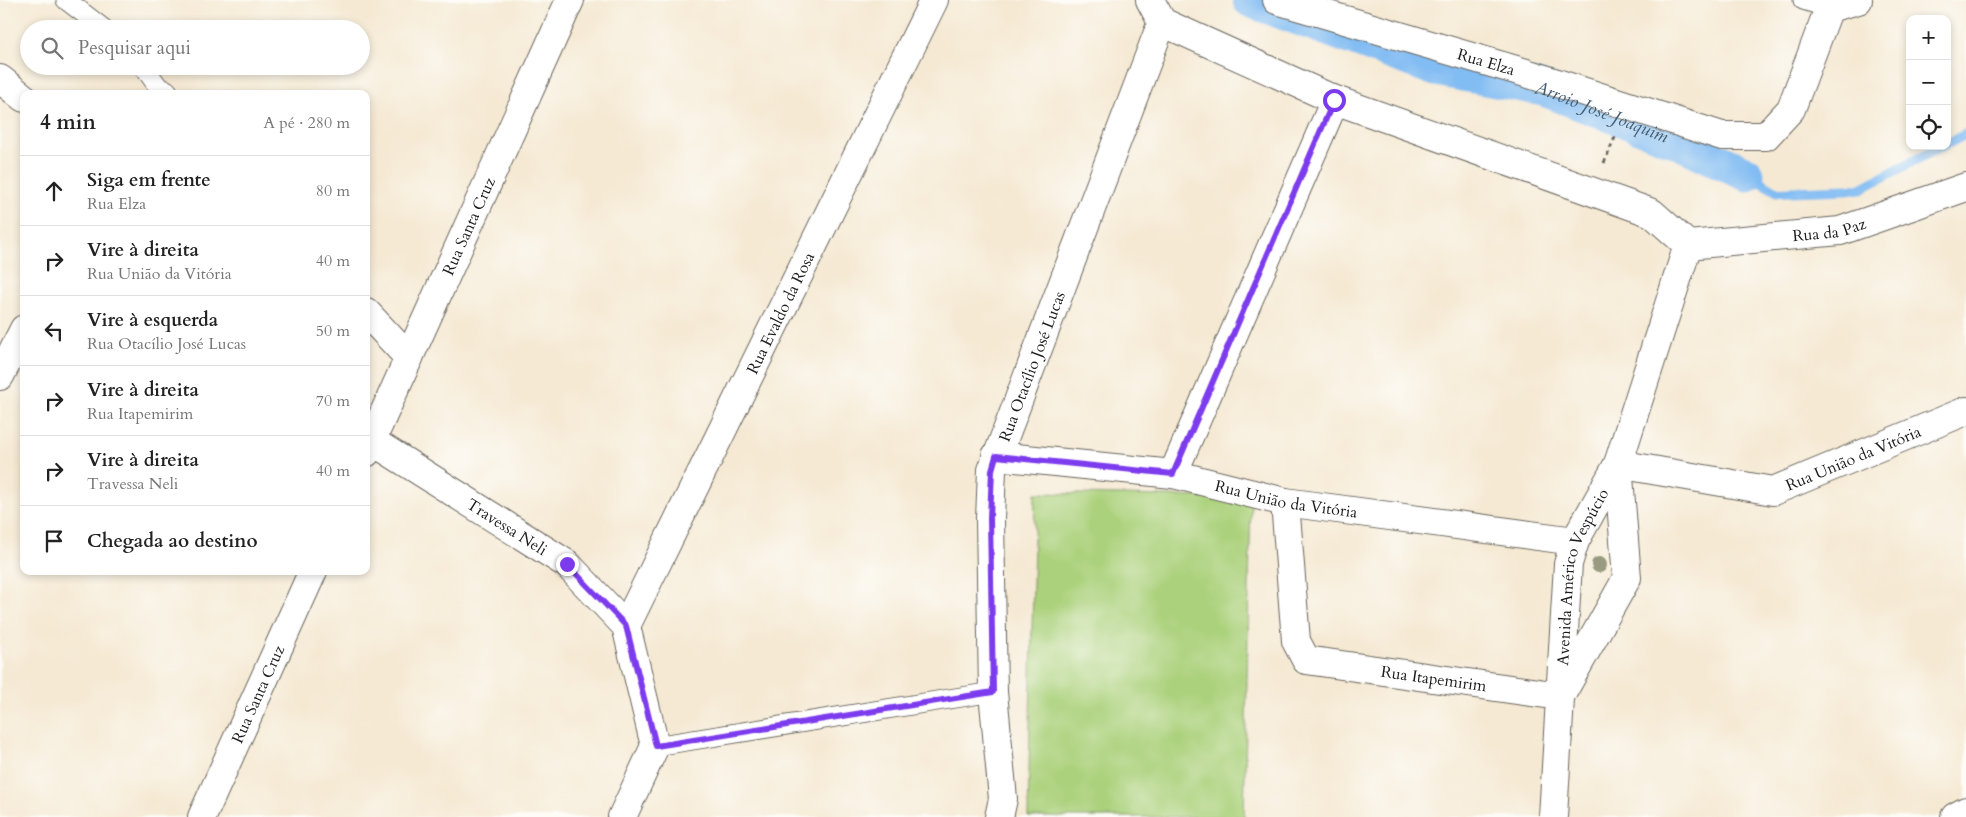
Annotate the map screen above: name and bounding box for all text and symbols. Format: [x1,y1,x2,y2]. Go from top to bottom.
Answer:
map controls [1906,15,1951,150]
button: + [1906,15,1951,60]
search box [20,20,370,75]
icon: search [38,34,66,62]
text: Pesquisar aqui [78,35,191,61]
street label: Rua Elza [1454,43,1517,81]
button: − [1906,60,1951,105]
water label: Arroio José Joaquim [1532,75,1672,150]
route start [1323,89,1346,112]
button: locate [1906,105,1951,150]
text: 4 min [40,108,96,137]
text: A pé · 280 m [263,112,350,134]
text: Siga em frente [87,167,211,193]
street label: Rua Santa Cruz [437,174,501,279]
icon: ahead [40,177,68,205]
text: 80 m [316,180,350,202]
text: Rua Elza [87,193,146,215]
street label: Rua da Paz [1791,213,1869,247]
text: Vire à direita [87,237,199,263]
icon: right [40,247,68,275]
street label: Rua Evaldo da Rosa [742,249,820,378]
text: 40 m [316,250,350,272]
text: Rua União da Vitória [87,263,232,285]
street label: Rua Otacílio José Lucas [994,288,1071,445]
text: Vire à esquerda [87,307,218,333]
icon: left [40,317,68,345]
text: 50 m [316,320,350,342]
text: Rua Otacílio José Lucas [87,333,246,355]
text: Vire à direita [87,377,199,403]
icon: right [40,387,68,415]
text: 70 m [316,390,350,412]
text: Rua Itapemirim [87,403,193,425]
street label: Rua União da Vitória [1782,421,1925,497]
text: Vire à direita [87,447,199,473]
icon: right [40,457,68,485]
text: 40 m [316,460,350,482]
text: Travessa Neli [87,473,178,495]
street label: Rua União da Vitória [1213,475,1359,524]
street label: Avenida Américo Vespúcio [1552,484,1614,666]
street label: Travessa Neli [462,494,552,561]
icon: arrive [40,527,68,555]
text: Chegada ao destino [87,528,258,554]
route end [556,553,579,576]
street label: Rua Santa Cruz [227,642,290,747]
street label: Rua Itapemirim [1380,661,1488,698]

